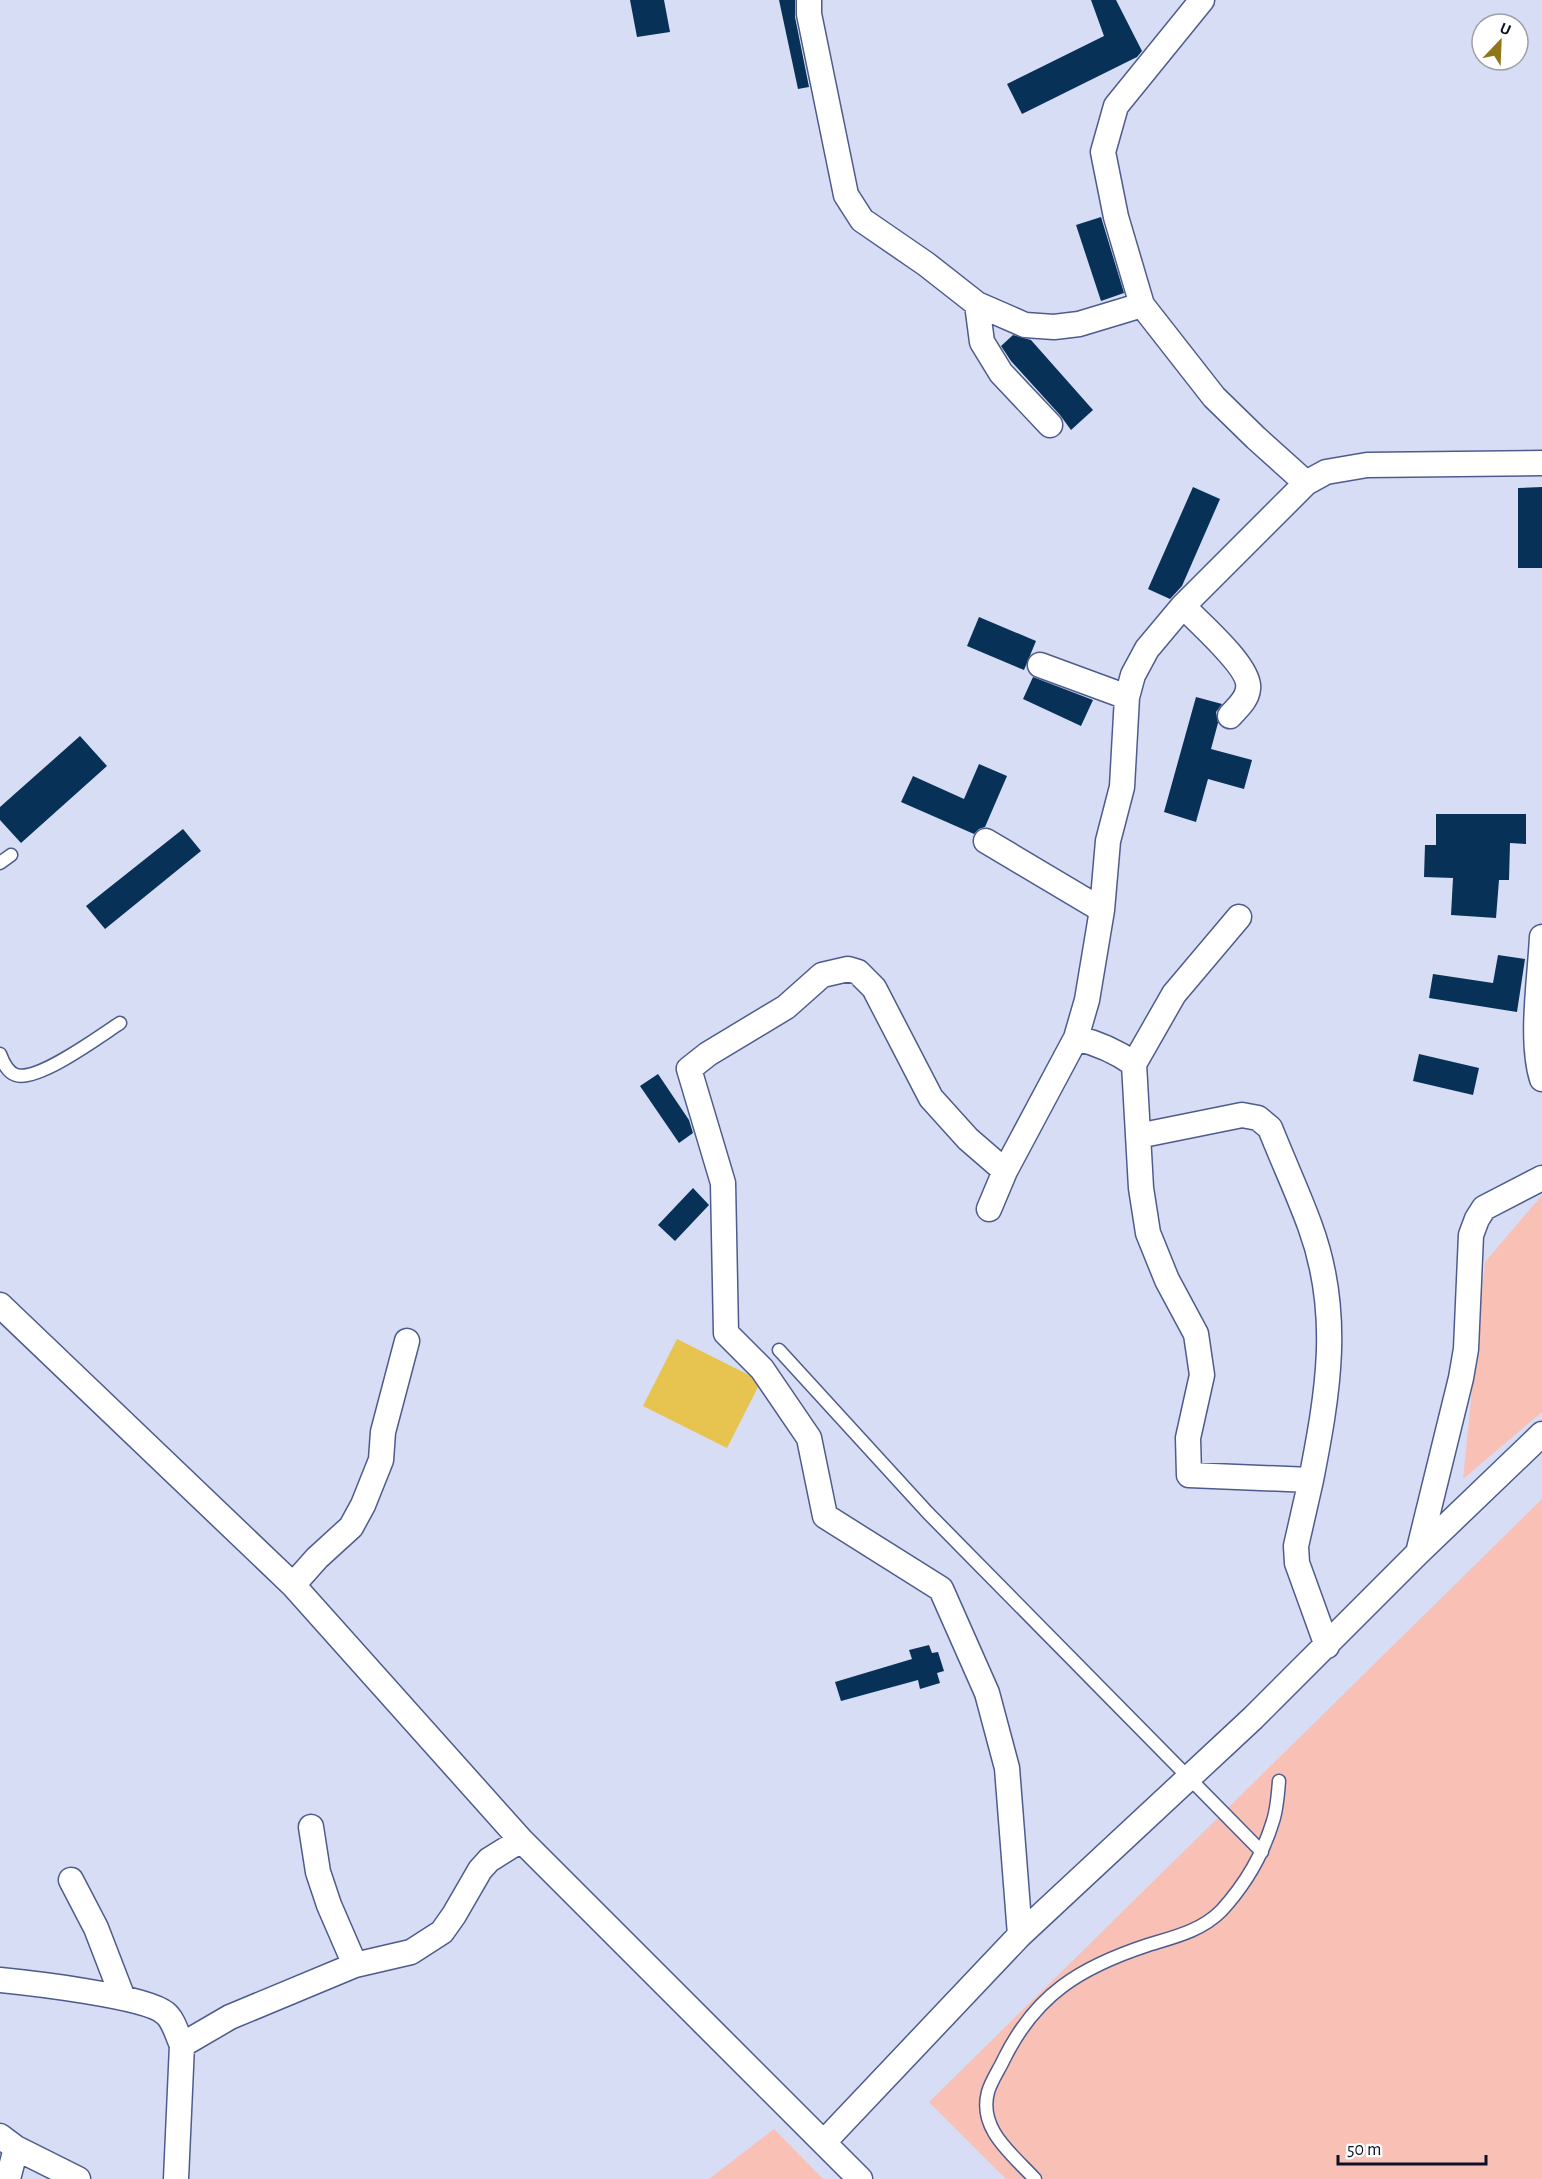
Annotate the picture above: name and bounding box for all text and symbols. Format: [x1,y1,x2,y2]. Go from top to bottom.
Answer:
north arrow [1470,12,1530,72]
text: U [1498,20,1513,38]
scale bar [1338,2128,1486,2166]
text: 50 m [1347,2141,1381,2159]

